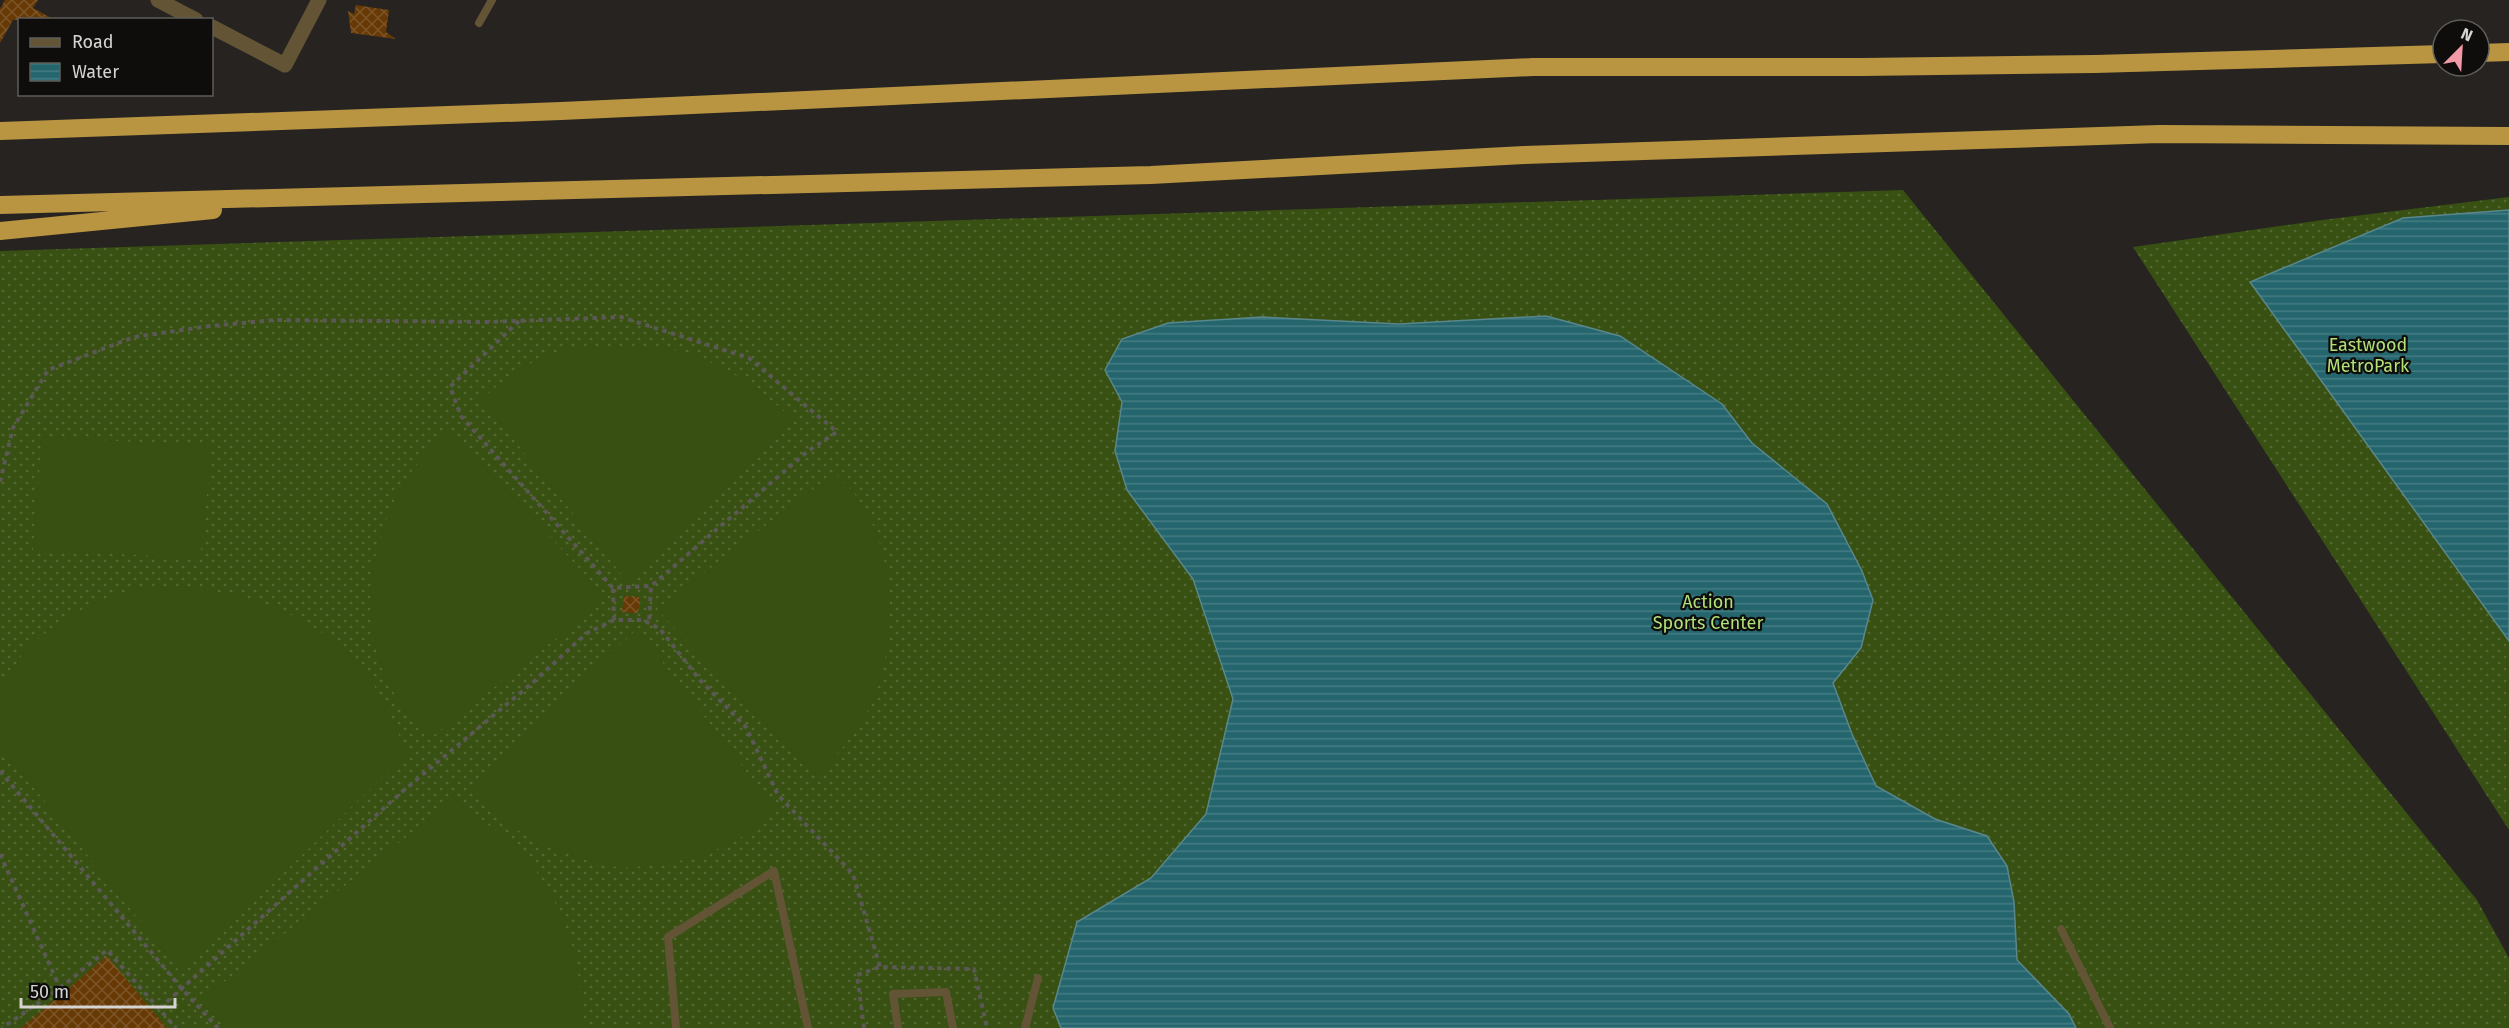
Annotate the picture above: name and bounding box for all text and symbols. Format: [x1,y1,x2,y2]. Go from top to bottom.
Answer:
legend [18,18,213,96]
north arrow [2431,18,2491,78]
text: N [2458,24,2476,46]
text: Road [72,31,114,53]
text: Water [72,61,119,83]
park label: Eastwood MetroPark [2327,334,2410,377]
park label: Action Sports Center [1653,591,1763,634]
scale bar [21,971,176,1009]
text: 50 m [30,981,69,1003]

